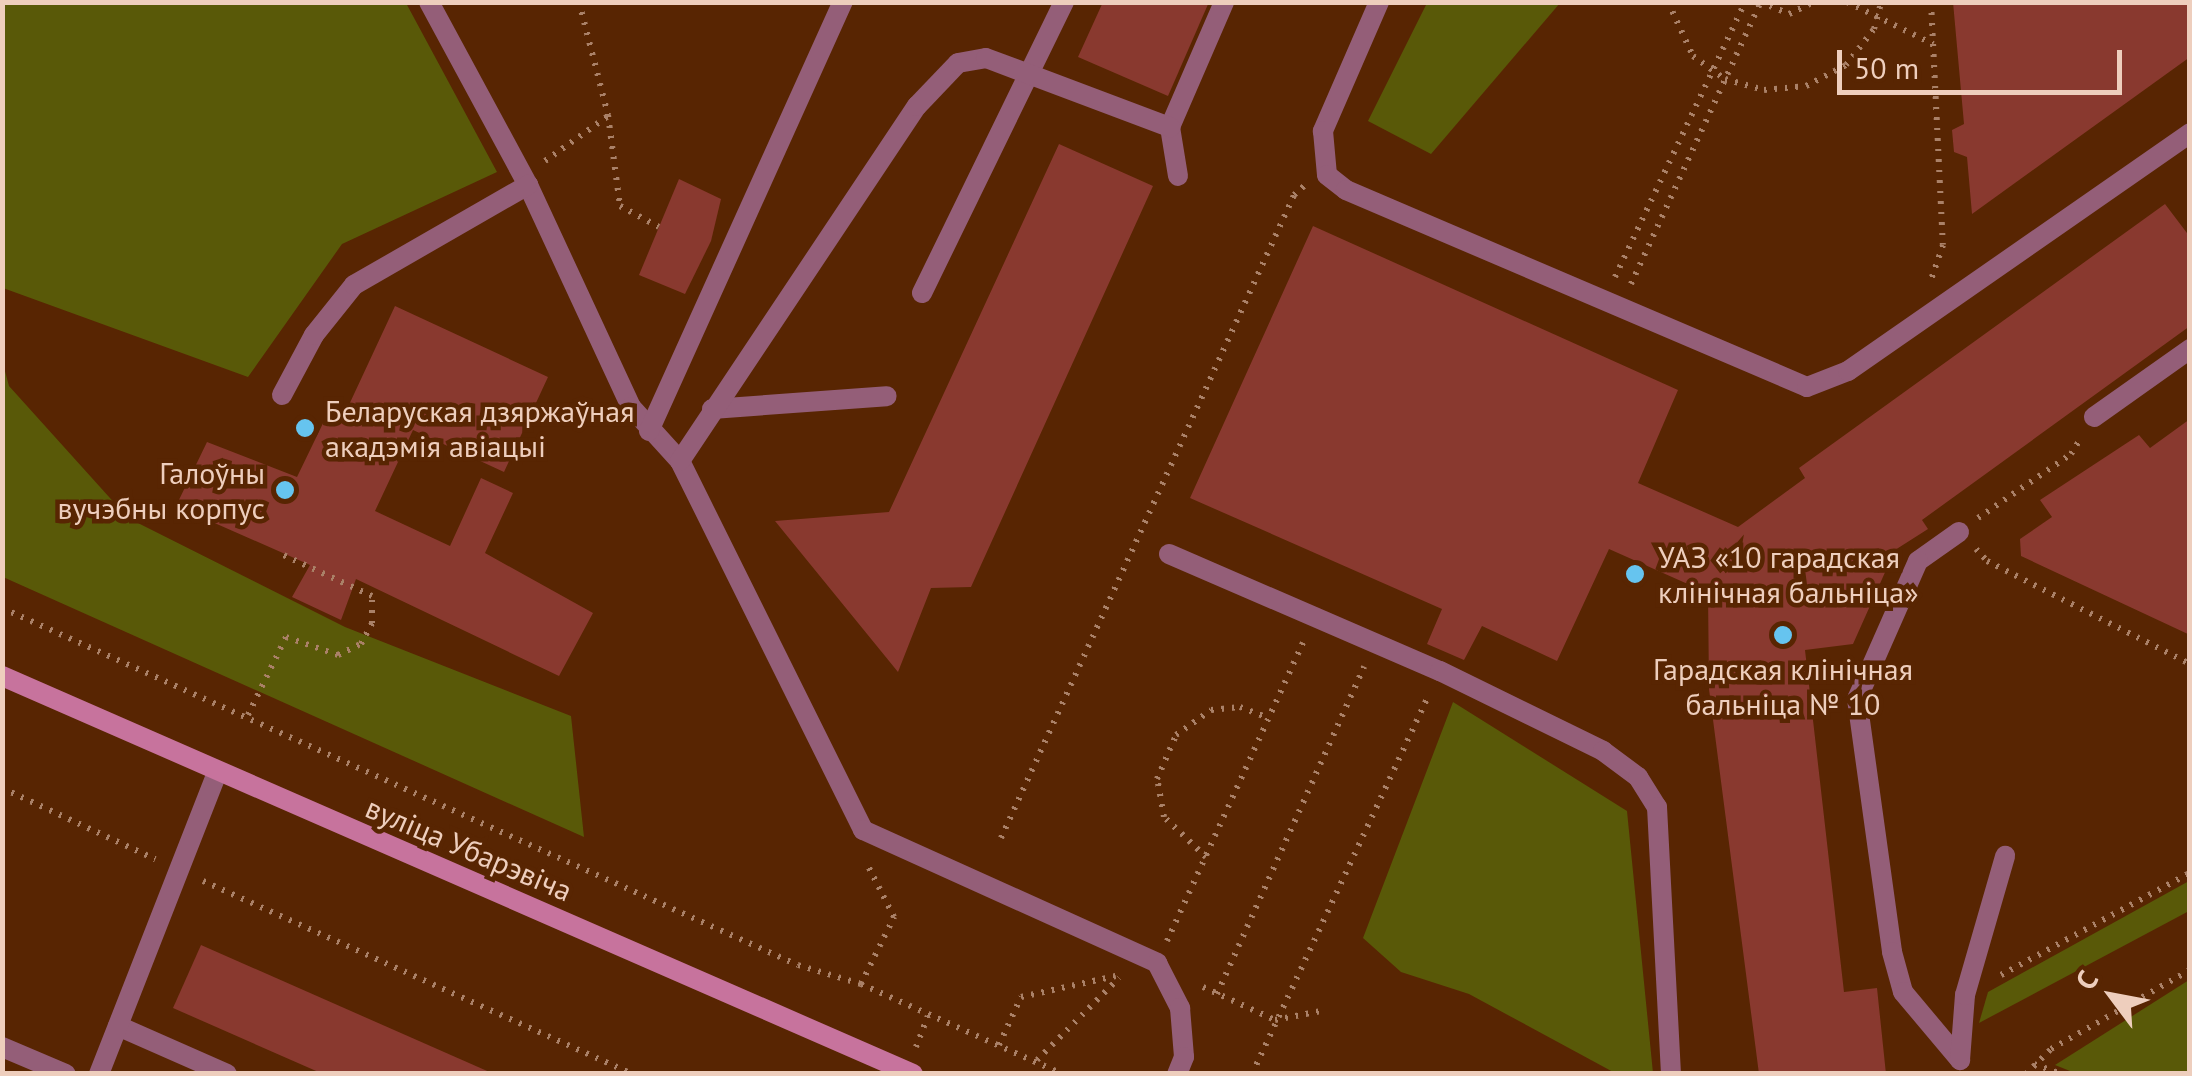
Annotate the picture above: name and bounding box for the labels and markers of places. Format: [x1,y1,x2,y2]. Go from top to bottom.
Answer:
place label: Беларуская дзяржаўная акадэмія авіацыі [325,393,634,464]
marker: Беларуская дзяржаўная акадэмія авіацыі [294,417,316,439]
place label: Галоўны вучэбны корпус [58,455,265,526]
marker: Галоўны вучэбны корпус [274,479,296,501]
place label: УАЗ «10 гарадская клінічная бальніца» [1658,539,1919,610]
marker: УАЗ «10 гарадская клінічная бальніца» [1622,561,1648,587]
marker: Гарадская клінічная бальніца № 10 [1772,624,1794,646]
place label: Гарадская клінічная бальніца № 10 [1653,651,1913,722]

